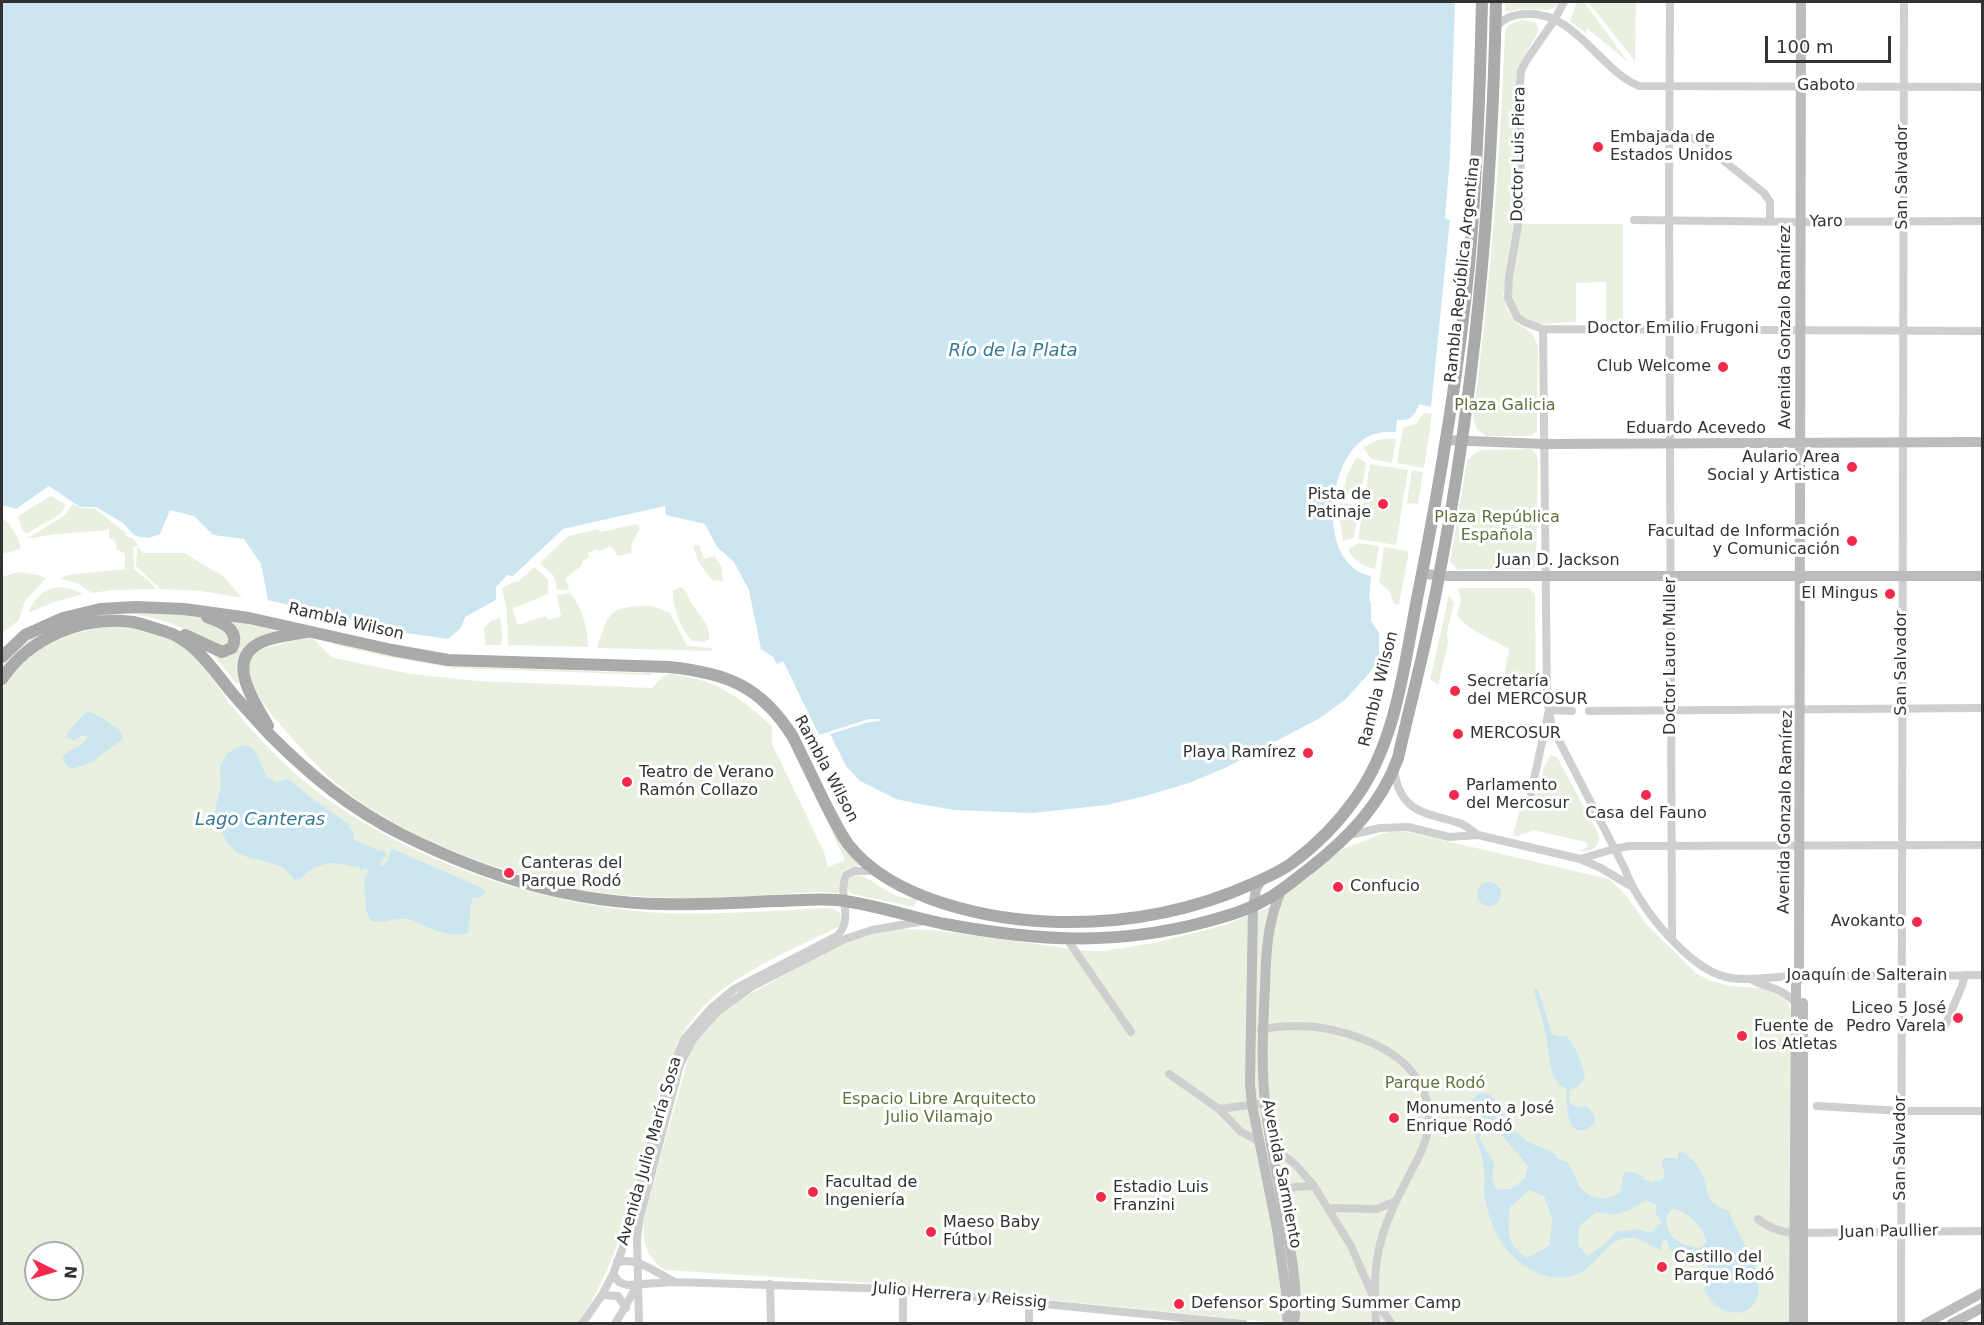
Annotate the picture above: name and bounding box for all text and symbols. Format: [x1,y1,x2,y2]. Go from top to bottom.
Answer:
scale bar [1768,24,1894,62]
text: 100 m [1776,36,1834,57]
street label: Gaboto [1797,76,1855,96]
street label: Doctor Luis Piera [1508,86,1530,222]
street label: San Salvador [1893,124,1913,230]
place label: Embajada de Estados Unidos [1610,128,1732,166]
marker: Embajada de Estados Unidos [1591,140,1605,154]
street label: Rambla República Argentina [1442,156,1484,384]
street label: Yaro [1809,212,1843,232]
street label: Avenida Gonzalo Ramírez [1776,225,1796,429]
street label: Doctor Emilio Frugoni [1587,319,1759,339]
water label: Río de la Plata [948,340,1078,362]
place label: Club Welcome [1597,357,1711,377]
marker: Club Welcome [1716,360,1730,374]
park label: Plaza Galicia [1454,396,1556,416]
street label: Eduardo Acevedo [1626,419,1766,439]
place label: Aulario Area Social y Artistica [1707,448,1840,486]
marker: Aulario Area Social y Artistica [1845,460,1859,474]
place label: Pista de Patinaje [1307,485,1371,523]
marker: Pista de Patinaje [1376,497,1390,511]
park label: Plaza República Española [1434,508,1560,546]
place label: Facultad de Información y Comunicación [1648,522,1840,560]
marker: Facultad de Información y Comunicación [1845,534,1859,548]
street label: Juan D. Jackson [1496,551,1620,571]
street label: Doctor Lauro Muller [1661,577,1681,735]
place label: El Mingus [1801,584,1878,604]
marker: El Mingus [1883,587,1897,601]
street label: Rambla Wilson [286,599,406,645]
street label: San Salvador [1892,610,1912,716]
street label: Rambla Wilson [1355,629,1403,749]
place label: Secretaría del MERCOSUR [1467,672,1588,710]
marker: Secretaría del MERCOSUR [1448,684,1462,698]
street label: Avenida Gonzalo Ramírez [1775,710,1797,914]
street label: Rambla Wilson [790,712,862,826]
place label: MERCOSUR [1470,724,1561,744]
marker: MERCOSUR [1451,727,1465,741]
place label: Playa Ramírez [1183,743,1296,763]
marker: Playa Ramírez [1301,746,1315,760]
place label: Teatro de Verano Ramón Collazo [639,763,774,801]
marker: Teatro de Verano Ramón Collazo [620,775,634,789]
place label: Parlamento del Mercosur [1466,776,1569,814]
marker: Parlamento del Mercosur [1447,788,1461,802]
marker: Casa del Fauno [1639,788,1653,802]
place label: Casa del Fauno [1585,804,1707,824]
water label: Lago Canteras [195,809,325,831]
place label: Canteras del Parque Rodó [521,854,622,892]
marker: Canteras del Parque Rodó [502,866,516,880]
place label: Confucio [1350,877,1420,897]
marker: Confucio [1331,880,1345,894]
place label: Avokanto [1831,912,1905,932]
marker: Avokanto [1910,915,1924,929]
street label: Joaquín de Salterain [1787,966,1947,986]
place label: Liceo 5 José Pedro Varela [1846,999,1946,1037]
marker: Liceo 5 José Pedro Varela [1951,1011,1965,1025]
place label: Fuente de los Atletas [1754,1017,1837,1055]
marker: Fuente de los Atletas [1735,1029,1749,1043]
street label: Avenida Julio María Sosa [614,1055,686,1247]
park label: Parque Rodó [1385,1074,1485,1094]
park label: Espacio Libre Arquitecto Julio Vilamajo [842,1090,1036,1128]
street label: San Salvador [1891,1095,1911,1201]
street label: Avenida Sarmiento [1257,1098,1305,1250]
place label: Monumento a José Enrique Rodó [1406,1099,1554,1137]
marker: Monumento a José Enrique Rodó [1387,1111,1401,1125]
place label: Facultad de Ingeniería [825,1173,917,1211]
place label: Estadio Luis Franzini [1113,1178,1209,1216]
marker: Facultad de Ingeniería [806,1185,820,1199]
marker: Estadio Luis Franzini [1094,1190,1108,1204]
place label: Maeso Baby Fútbol [943,1213,1040,1251]
street label: Juan Paullier [1840,1222,1938,1242]
marker: Maeso Baby Fútbol [924,1225,938,1239]
north arrow [24,1241,84,1301]
place label: Castillo del Parque Rodó [1674,1248,1774,1286]
marker: Castillo del Parque Rodó [1655,1260,1669,1274]
text: N [60,1265,80,1280]
street label: Julio Herrera y Reissig [872,1279,1048,1313]
place label: Defensor Sporting Summer Camp [1191,1294,1461,1314]
marker: Defensor Sporting Summer Camp [1172,1297,1186,1311]

